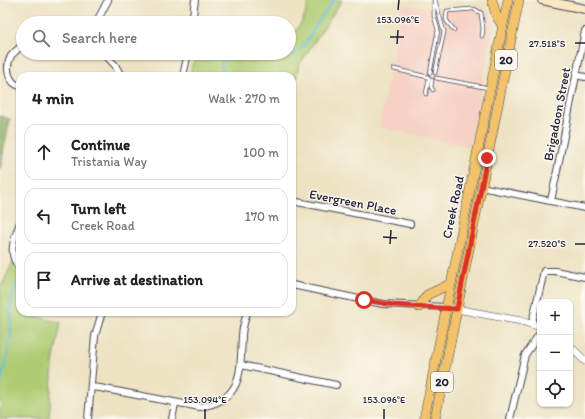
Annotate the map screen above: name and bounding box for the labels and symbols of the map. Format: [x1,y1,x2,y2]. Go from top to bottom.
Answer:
text: 153.096°E [377,13,420,26]
text: 27.518°S [529,37,566,50]
road number: 20 [495,50,517,70]
street label: Brigadoon Street [541,66,573,162]
route end [478,149,496,167]
street label: Creek Road [439,174,467,240]
street label: Evergreen Place [308,186,398,218]
text: 27.520°S [528,237,566,250]
route start [355,291,373,309]
road number: 20 [431,372,453,392]
text: 153.094°E [183,393,227,406]
text: 153.096°E [363,393,406,406]

